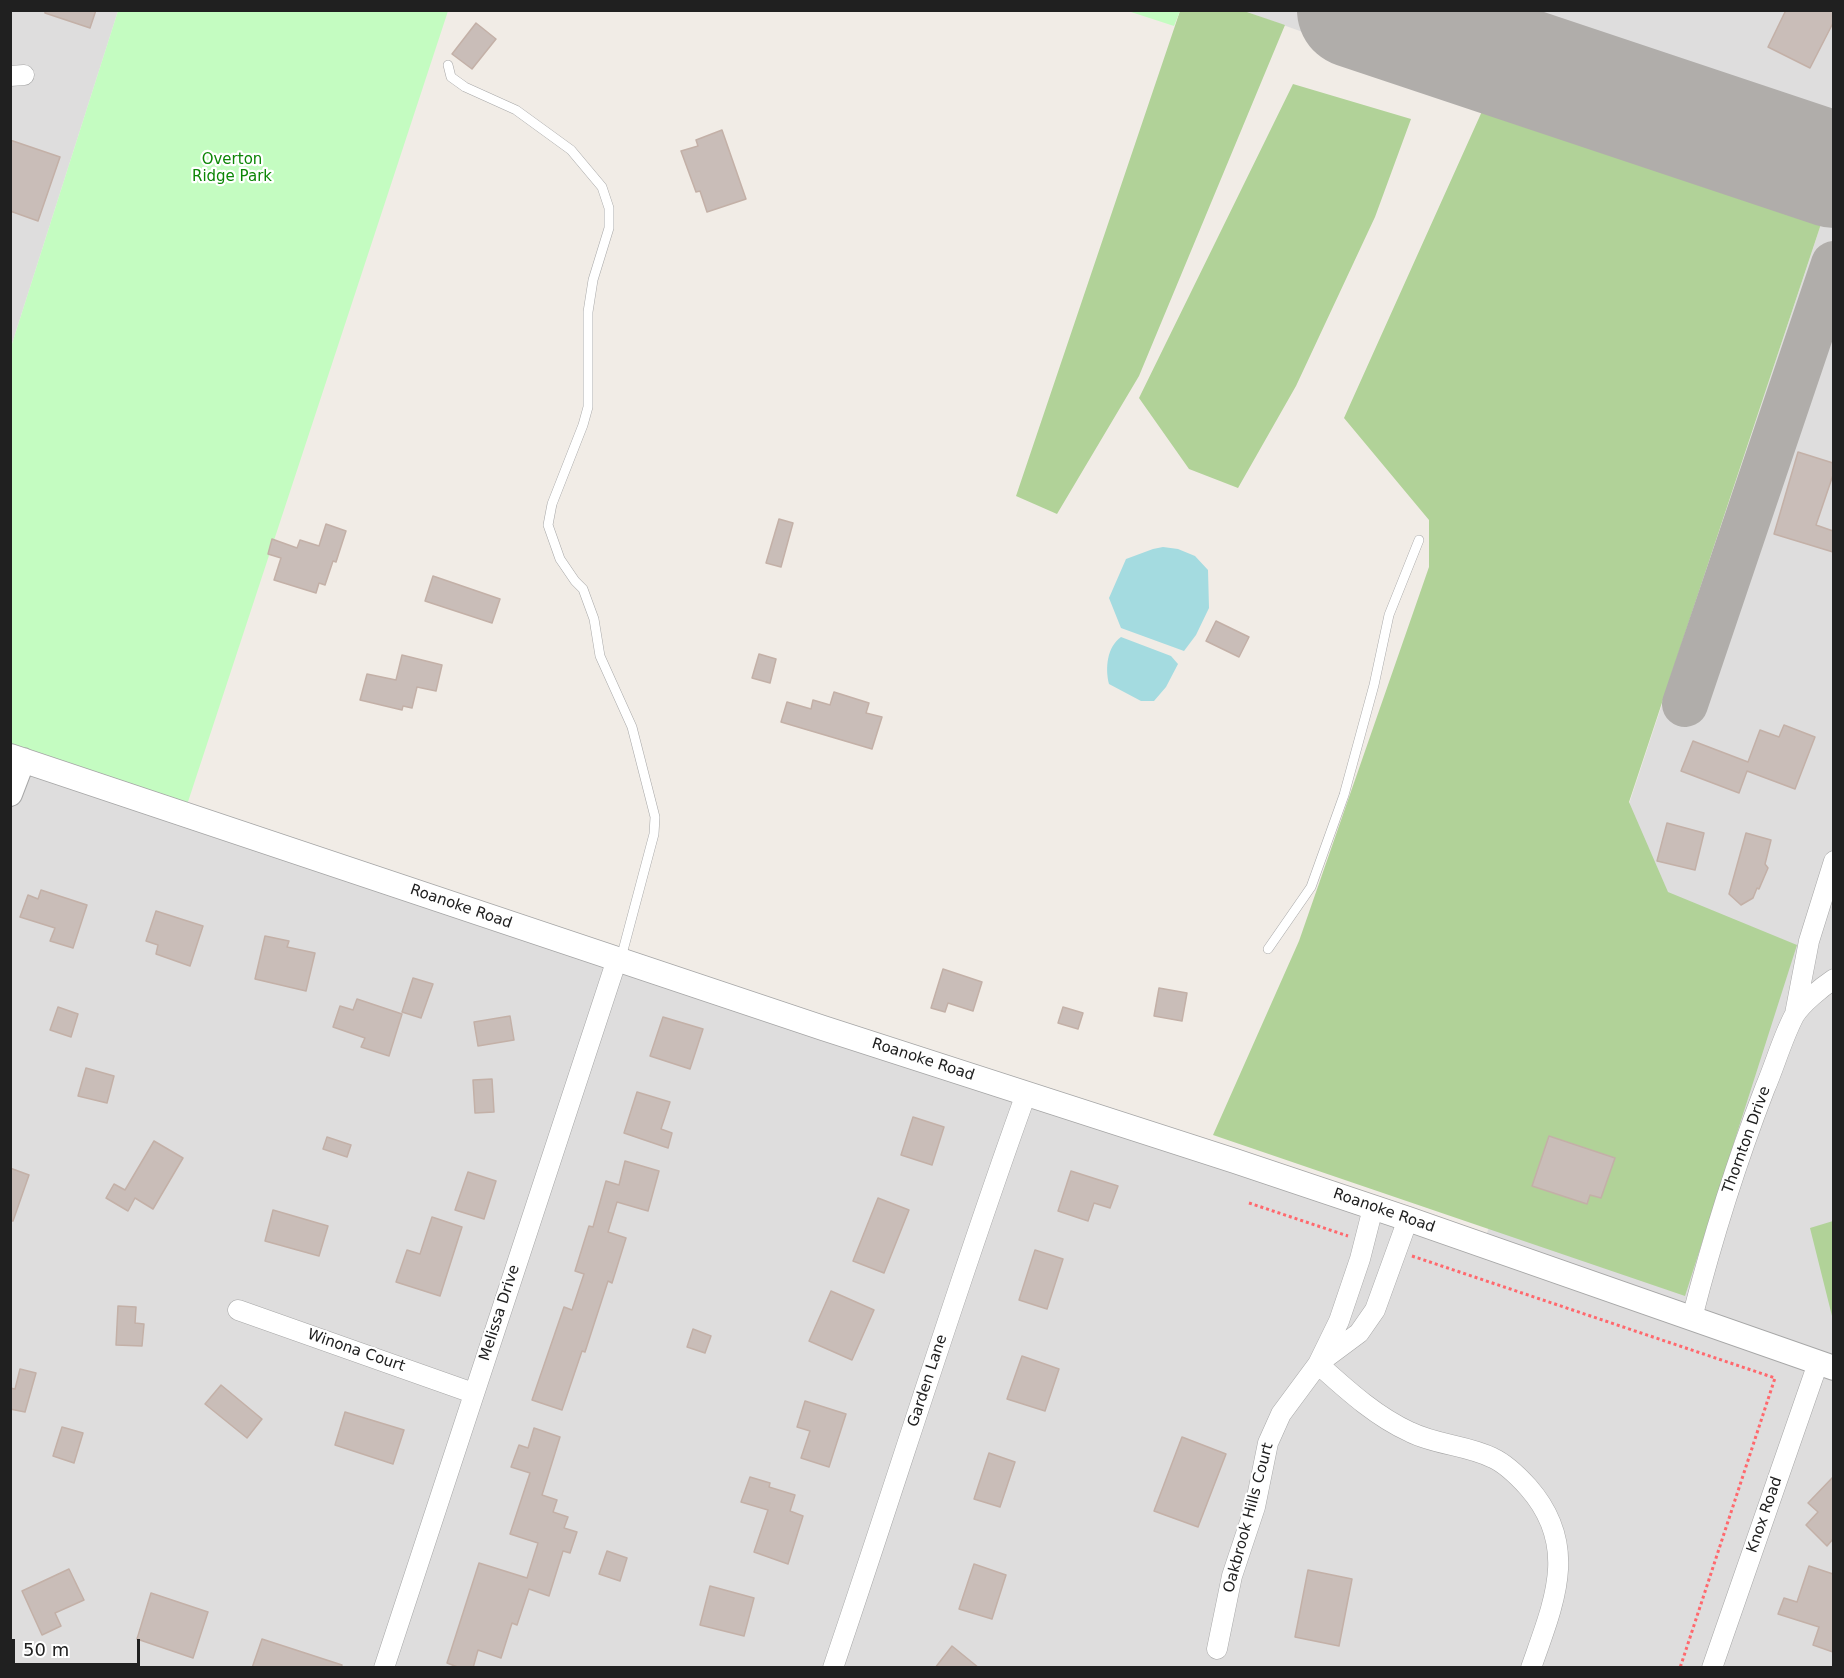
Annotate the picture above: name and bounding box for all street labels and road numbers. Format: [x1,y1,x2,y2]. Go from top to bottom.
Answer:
street label: Roanoke Road [408,881,514,933]
street label: Roanoke Road [870,1035,976,1085]
street label: Thornton Drive [1719,1084,1775,1196]
street label: Roanoke Road [1331,1185,1437,1237]
street label: Melissa Drive [476,1263,524,1363]
street label: Winona Court [305,1326,407,1376]
street label: Garden Lane [905,1333,951,1429]
street label: Oakbrook Hills Court [1220,1441,1278,1595]
street label: Knox Road [1744,1475,1786,1555]

